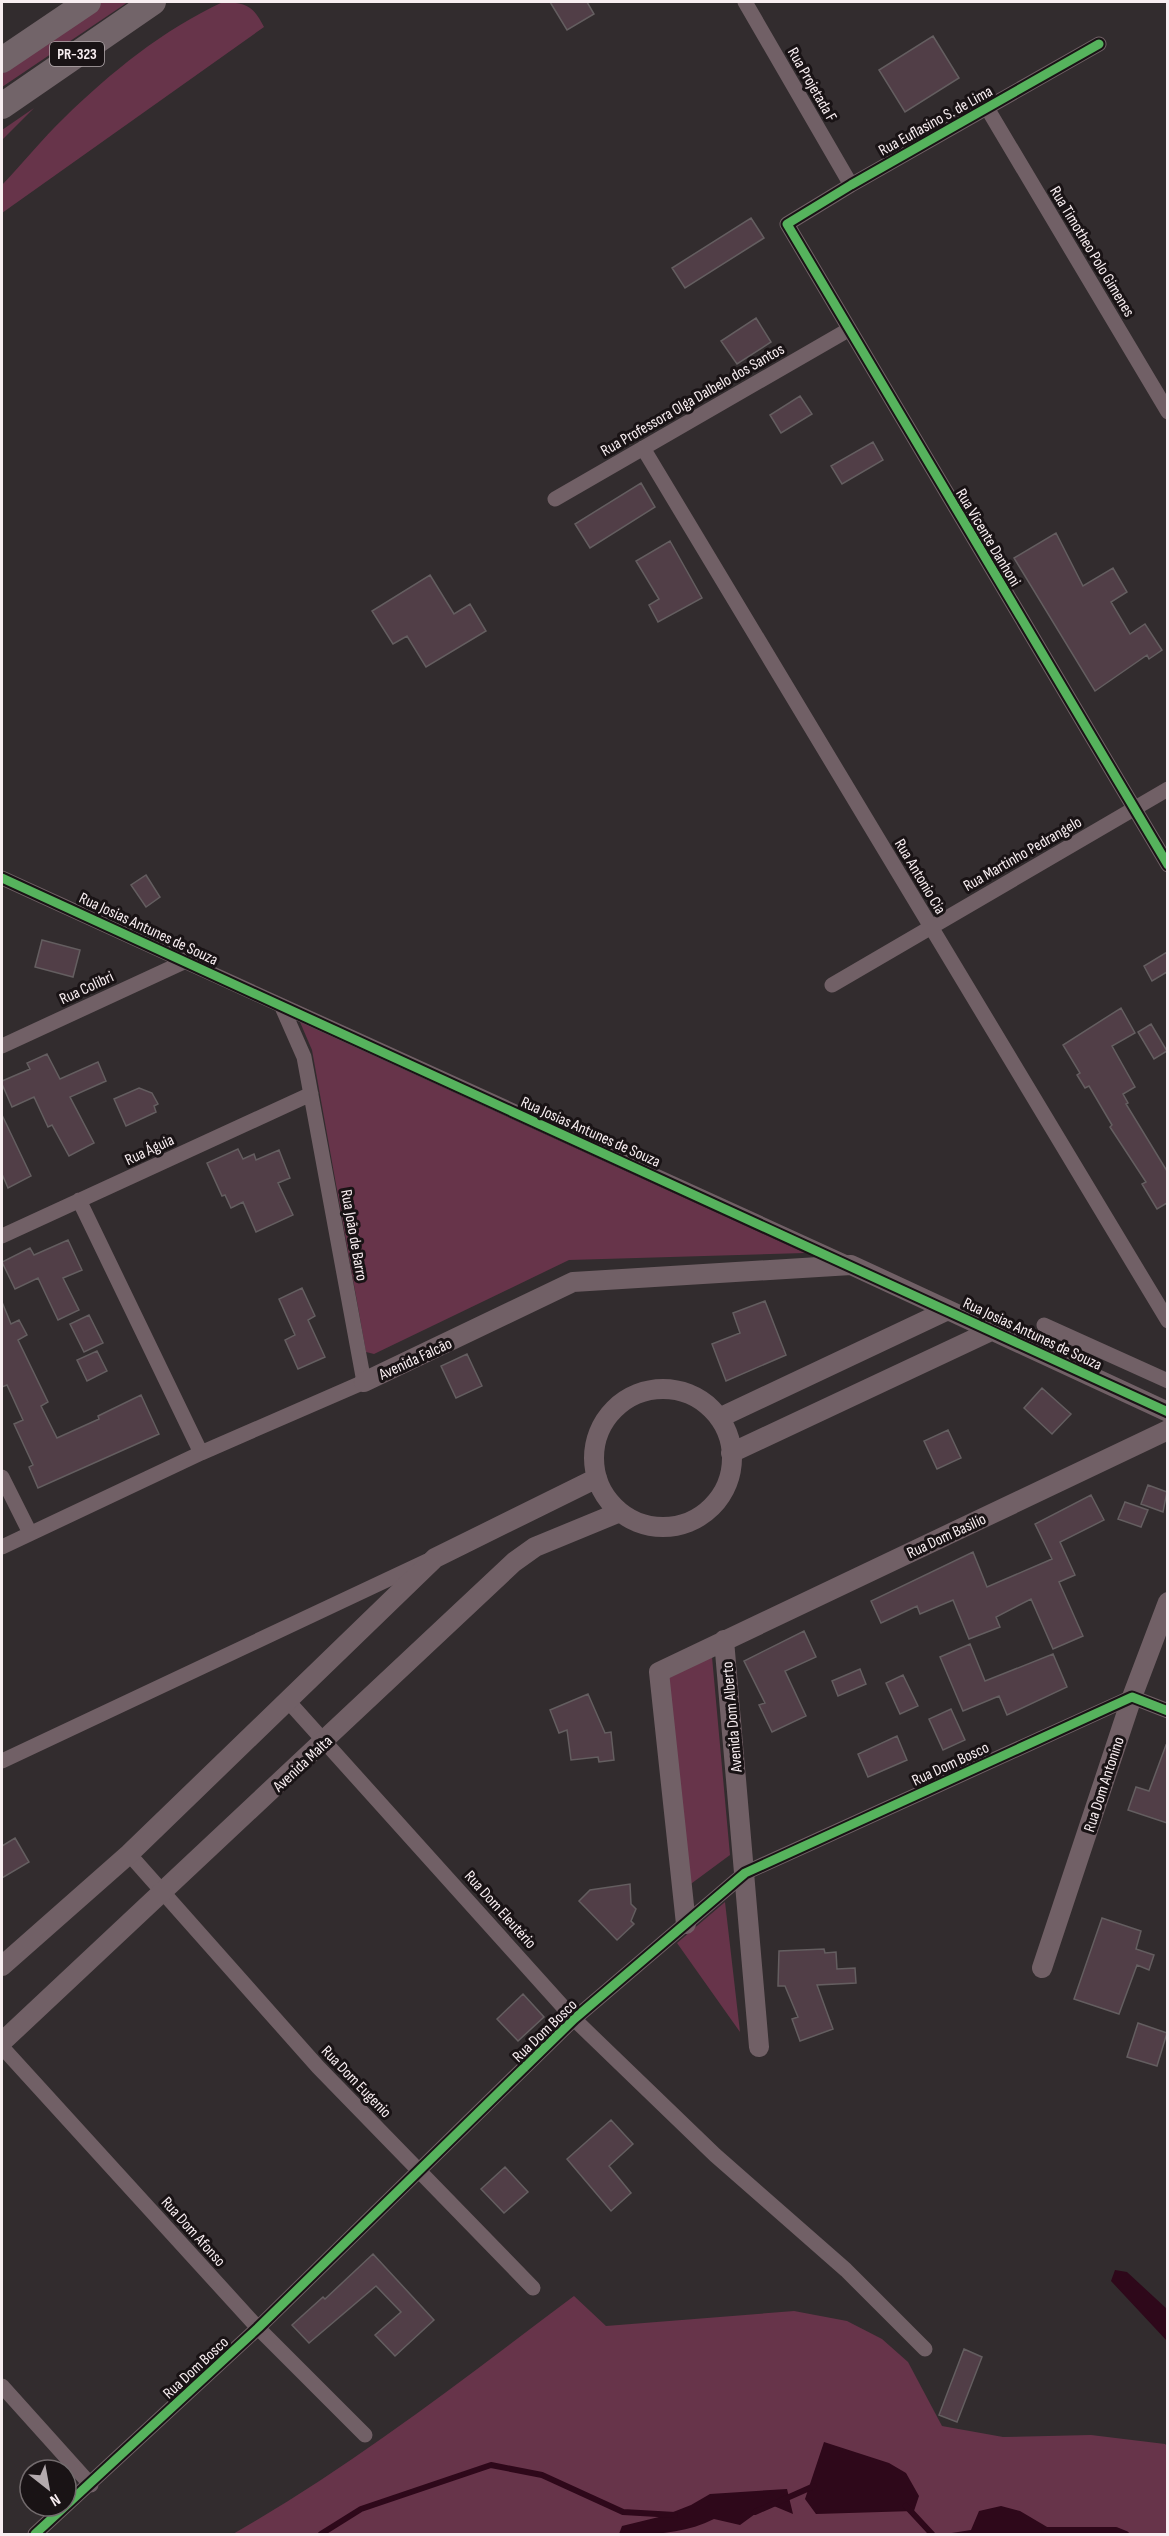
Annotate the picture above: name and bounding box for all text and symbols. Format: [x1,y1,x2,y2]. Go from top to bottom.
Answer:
road number: PR-323 [50,42,104,66]
street label: Rua Projetada F [783,44,841,125]
street label: Rua Euflasino S. de Lima [875,82,996,160]
street label: Rua Timotheo Polo Gimenes [1045,183,1138,321]
street label: Rua Professora Olga Dalbelo dos Santos [598,340,788,461]
street label: Rua Vicente Danhoni [951,486,1024,590]
street label: Rua Martinho Pedrangelo [960,813,1085,896]
street label: Rua Antonio Cia [890,836,950,918]
street label: Rua Josias Antunes de Souza [76,889,221,970]
street label: Rua Colibri [57,968,117,1009]
street label: Rua Josias Antunes de Souza [518,1093,663,1172]
street label: Rua Águia [122,1131,177,1170]
street label: Rua João de Barro [336,1188,371,1282]
street label: Rua Josias Antunes de Souza [960,1294,1105,1375]
street label: Avenida Falcão [375,1334,455,1385]
street label: Rua Dom Basilio [904,1510,989,1563]
street label: Avenida Dom Alberto [718,1661,747,1774]
street label: Avenida Malta [269,1732,337,1797]
street label: Rua Dom Antonino [1080,1734,1129,1834]
street label: Rua Dom Bosco [909,1738,992,1790]
street label: Rua Dom Eleutério [460,1867,540,1953]
street label: Rua Dom Bosco [509,1996,581,2067]
street label: Rua Dom Eugenio [317,2042,395,2122]
street label: Rua Dom Afonso [157,2193,229,2271]
street label: Rua Dom Bosco [159,2333,233,2403]
north arrow [18,2458,78,2518]
text: N [46,2489,64,2510]

